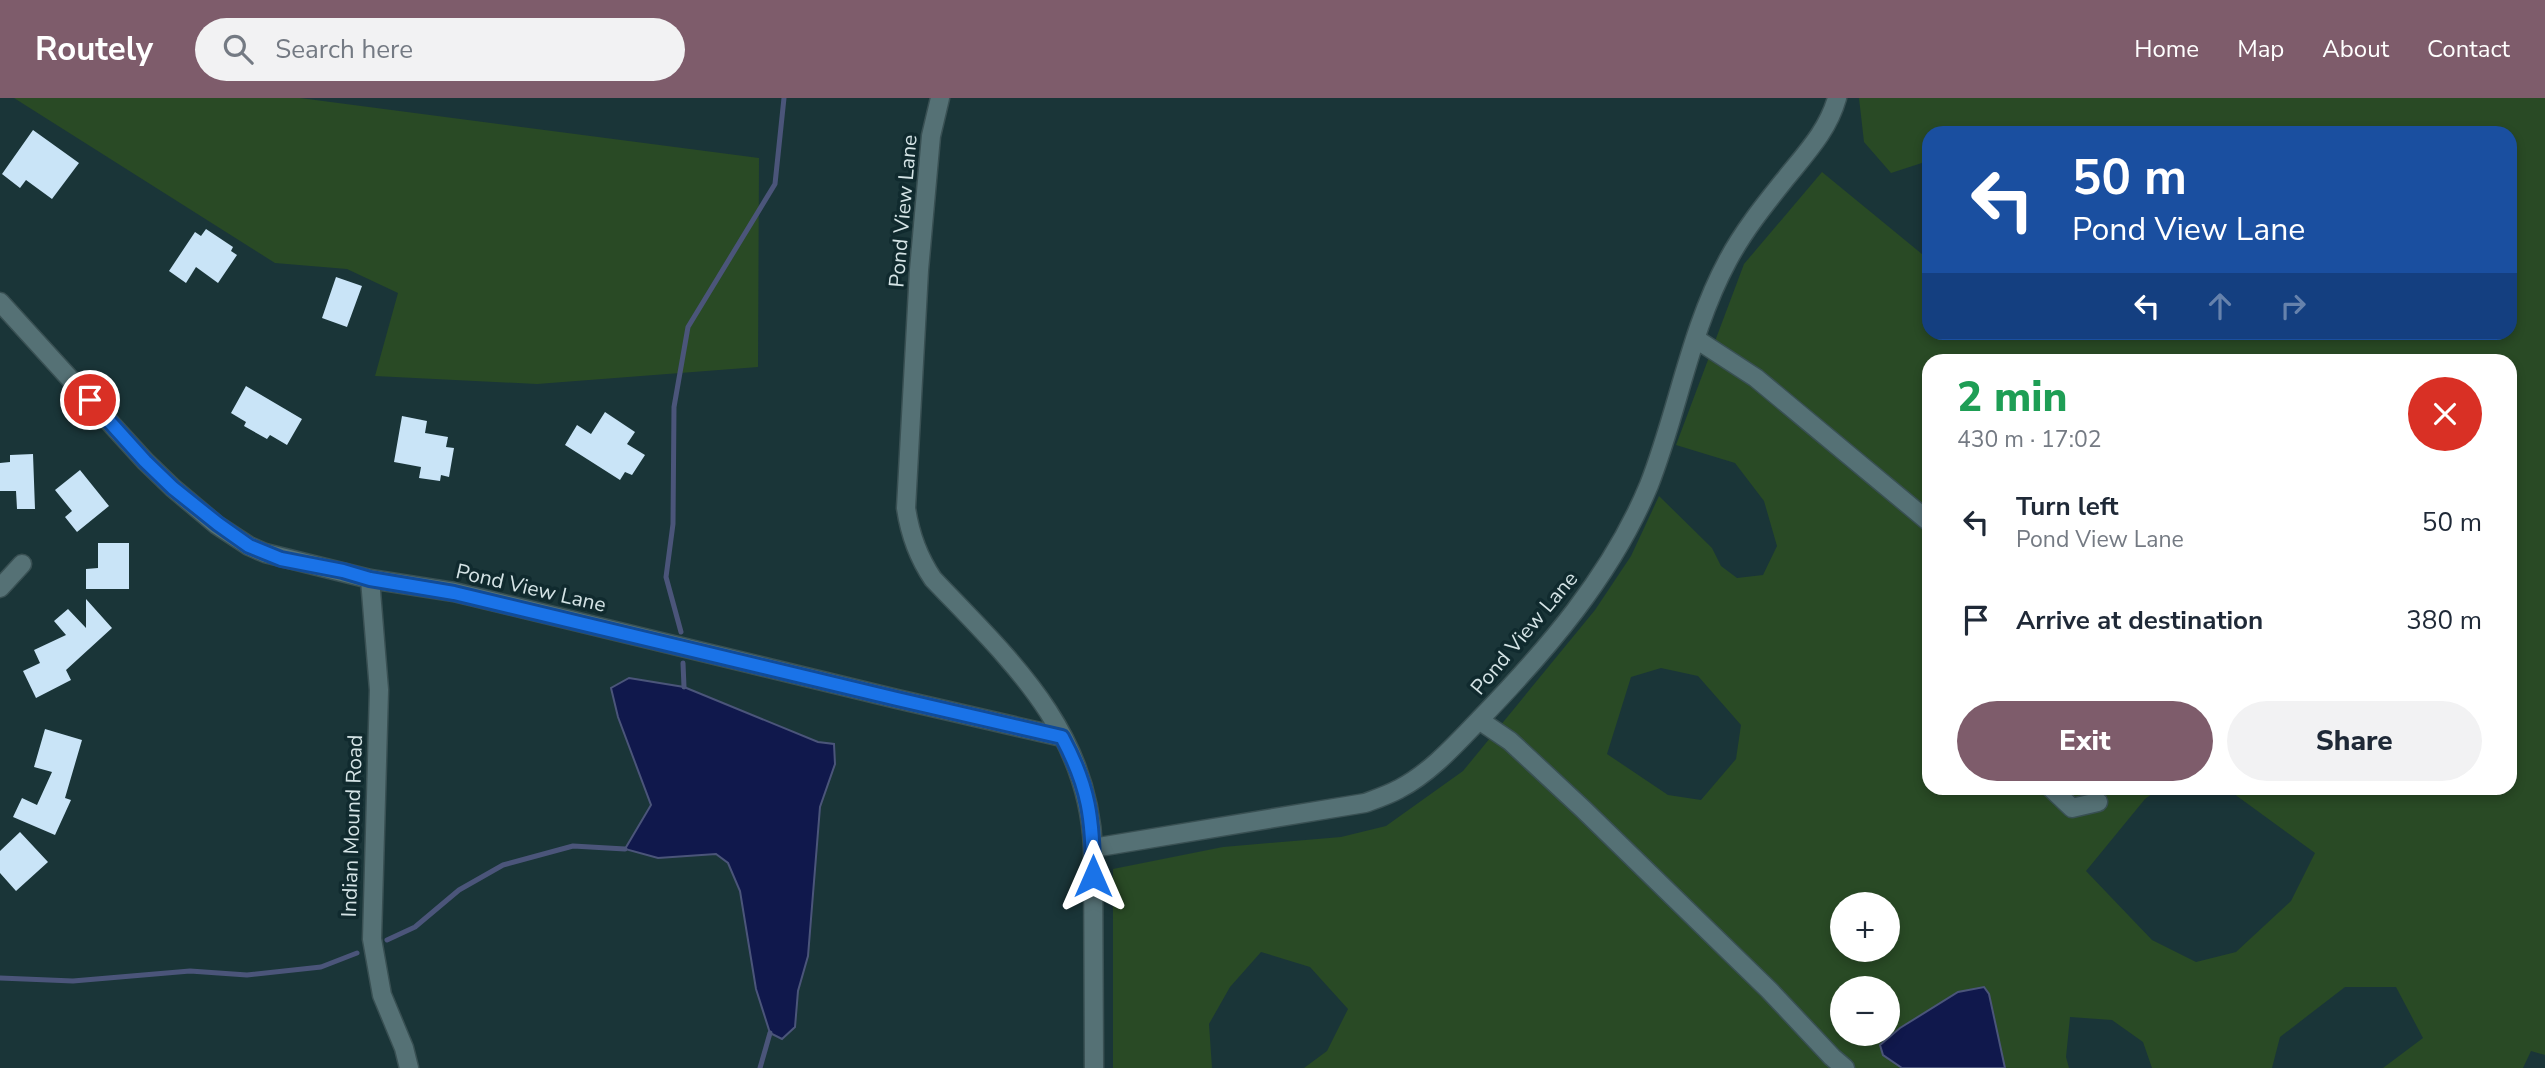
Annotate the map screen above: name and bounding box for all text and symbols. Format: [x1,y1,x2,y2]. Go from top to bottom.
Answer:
search box [195,18,685,81]
text: Routely [35,27,153,72]
icon: search [219,30,257,68]
text: Search here [275,32,413,67]
text: Home [2134,33,2199,65]
text: Map [2237,33,2284,65]
text: About [2322,33,2389,65]
text: Contact [2427,33,2510,65]
street label: Pond View Lane [882,134,924,288]
text: 50 m [2072,144,2187,211]
icon: left [1957,154,2048,245]
text: Pond View Lane [2072,208,2305,251]
icon: left [2128,287,2166,325]
icon: ahead [2201,287,2239,325]
icon: right [2274,287,2312,325]
text: 2 min [1957,369,2067,426]
pin [60,370,120,430]
button: close [2408,377,2482,451]
icon: arrive [71,381,109,419]
text: 430 m · 17:02 [1957,424,2102,455]
text: Turn left [2016,489,2119,524]
icon: left [1957,503,1995,541]
text: 50 m [2422,505,2482,540]
text: Pond View Lane [2016,524,2184,555]
street label: Pond View Lane [453,557,609,619]
street label: Pond View Lane [1464,565,1584,701]
icon: arrive [1957,601,1995,639]
text: Arrive at destination [2016,603,2263,638]
text: 380 m [2406,603,2482,638]
button: Exit [1957,701,2213,781]
button: Share [2227,701,2482,781]
street label: Indian Mound Road [335,734,369,918]
position arrow [1056,839,1130,913]
map controls [1830,892,1900,1046]
button: + [1830,892,1900,962]
button: − [1830,976,1900,1046]

